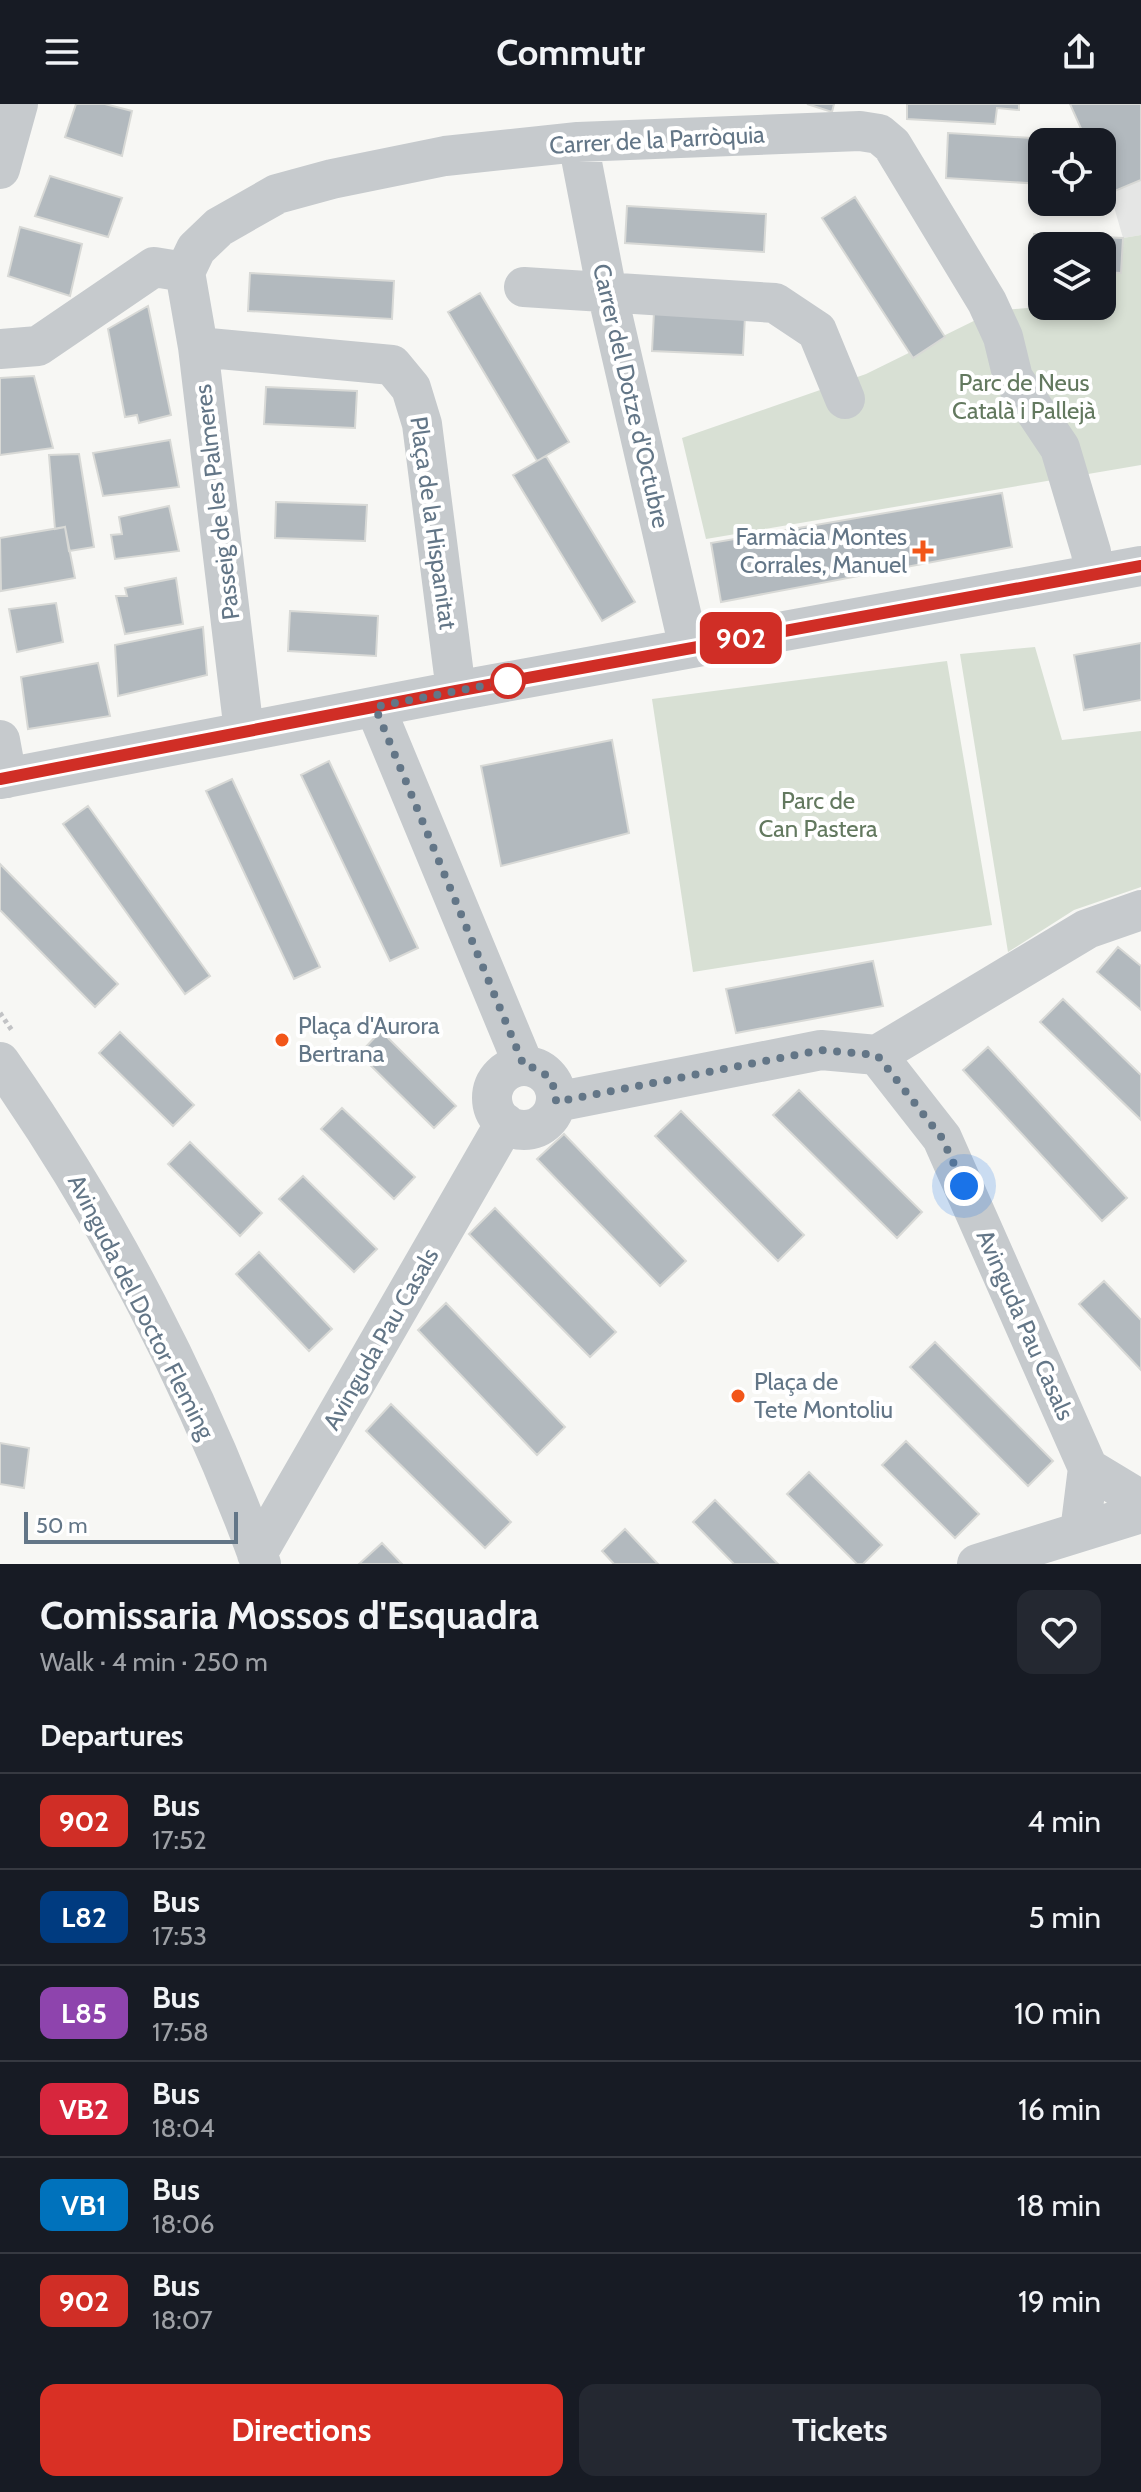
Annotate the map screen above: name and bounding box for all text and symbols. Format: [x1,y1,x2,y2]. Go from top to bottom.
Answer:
icon: menu [40,30,84,74]
text: Commutr [496,30,645,74]
icon: share [1057,30,1101,74]
street label: Carrer de la Parròquia [549,119,766,160]
map controls [1028,128,1116,320]
button: locate [1028,128,1116,216]
button: layers [1028,232,1116,320]
street label: Carrer del Dotze d'Octubre [587,261,676,531]
park label: Parc de Neus Català i Pallejà [952,368,1096,425]
street label: Passeig de les Palmeres [188,383,245,621]
street label: Plaça de la Hispanitat [404,415,463,631]
place label: Farmàcia Montes Corrales, Manuel [735,522,907,579]
marker: Farmàcia Montes Corrales, Manuel [914,542,932,560]
line badge: 902 [695,612,787,664]
text: 902 [716,621,766,655]
unlabelled marker [491,664,525,698]
park label: Parc de Can Pastera [758,786,878,843]
place label: Plaça d'Aurora Bertrana [298,1011,440,1068]
marker: Plaça d'Aurora Bertrana [273,1031,291,1049]
your location [944,1166,984,1206]
street label: Avinguda del Doctor Fleming [62,1170,221,1445]
street label: Avinguda Pau Casals [970,1225,1080,1425]
street label: Avinguda Pau Casals [317,1243,444,1435]
place label: Plaça de Tete Montoliu [754,1367,893,1424]
marker: Plaça de Tete Montoliu [729,1387,747,1405]
scale bar [24,1508,238,1544]
text: 50 m [36,1512,88,1539]
button: heart [1017,1590,1101,1674]
text: Comissaria Mossos d'Esquadra [40,1592,539,1639]
text: Walk · 4 min · 250 m [40,1646,268,1678]
text: Departures [40,1717,184,1754]
text: Bus [152,1787,200,1824]
text: 4 min [1027,1803,1101,1840]
text: 902 [59,1804,109,1838]
text: 17:52 [152,1824,207,1856]
text: Bus [152,1883,200,1920]
text: 5 min [1029,1899,1101,1936]
text: L82 [61,1900,107,1934]
text: 17:53 [152,1920,207,1952]
text: Bus [152,1979,200,2016]
text: 10 min [1014,1995,1101,2032]
text: L85 [61,1996,107,2030]
text: 17:58 [152,2016,209,2048]
text: Bus [152,2075,200,2112]
text: 16 min [1018,2091,1101,2128]
text: VB2 [59,2092,109,2126]
text: 18:04 [152,2112,215,2144]
text: Bus [152,2171,200,2208]
text: 18 min [1017,2187,1101,2224]
text: VB1 [61,2188,107,2222]
text: 18:06 [152,2208,215,2240]
text: Bus [152,2267,200,2304]
text: 19 min [1018,2283,1101,2320]
text: 902 [59,2284,109,2318]
text: 18:07 [152,2304,213,2336]
button: Directions [40,2384,563,2476]
button: Tickets [579,2384,1101,2476]

